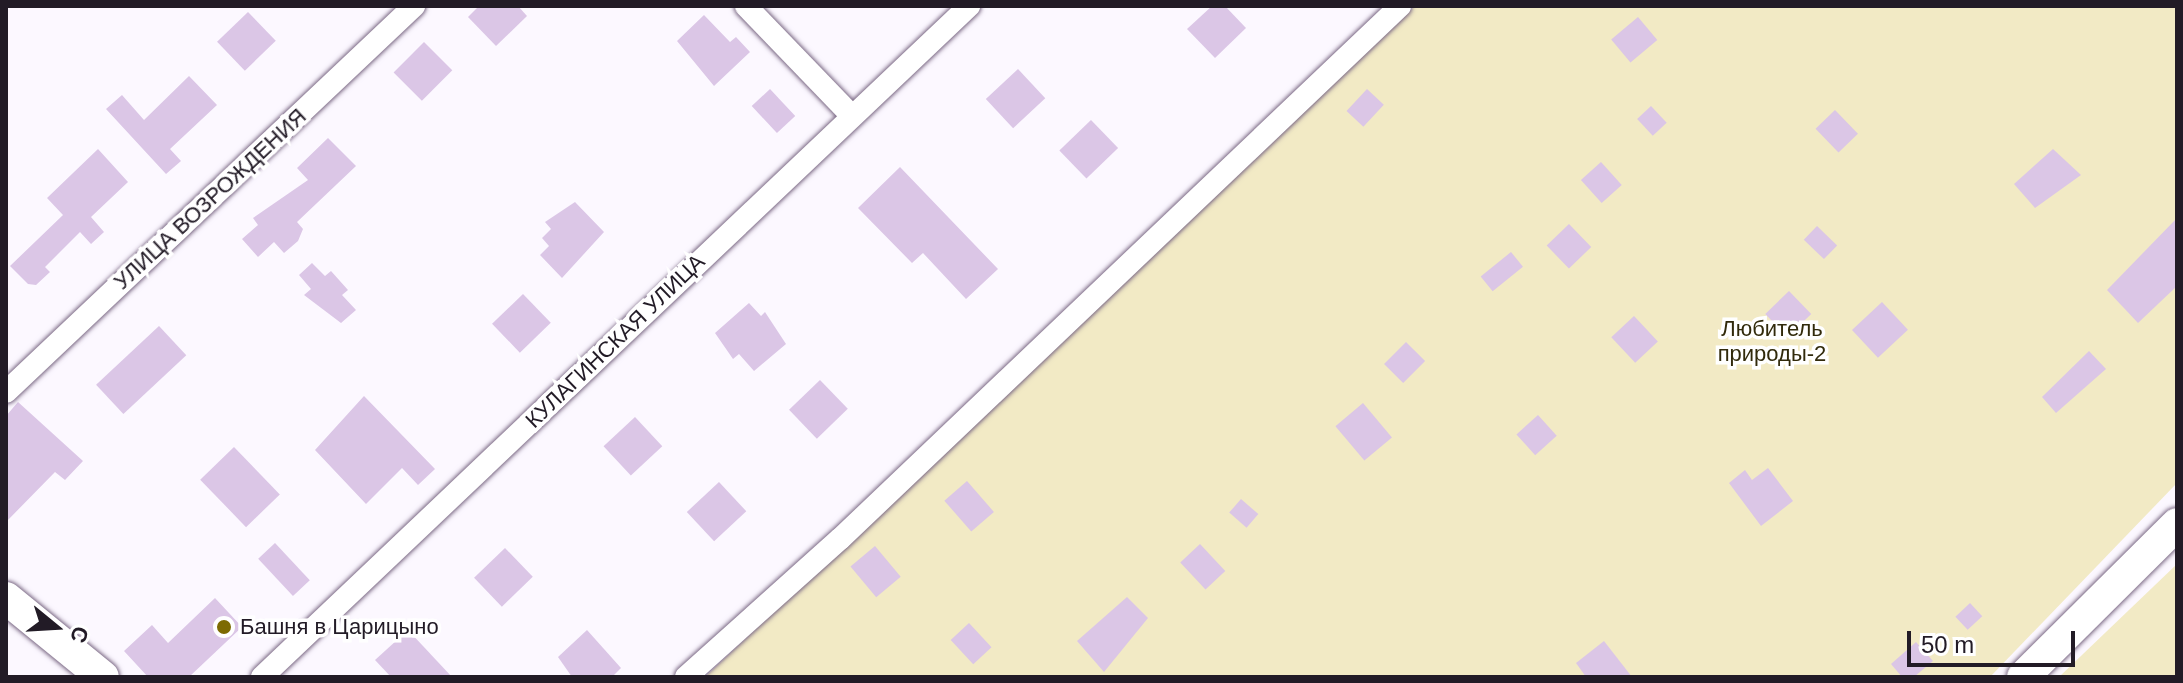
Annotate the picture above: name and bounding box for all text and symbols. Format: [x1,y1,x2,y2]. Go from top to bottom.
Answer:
street label: УЛИЦА ВОЗРОЖДЕНИЯ [108,103,312,295]
street label: КУЛАГИНСКАЯ УЛИЦА [520,249,710,433]
park label: Любитель природы-2 [1718,315,1826,366]
north arrow [16,587,96,667]
place label: Башня в Царицыно [240,614,439,640]
scale bar [1911,615,2079,665]
marker: Башня в Царицыно [215,618,233,636]
text: С [65,623,94,646]
text: 50 m [1921,631,1974,658]

